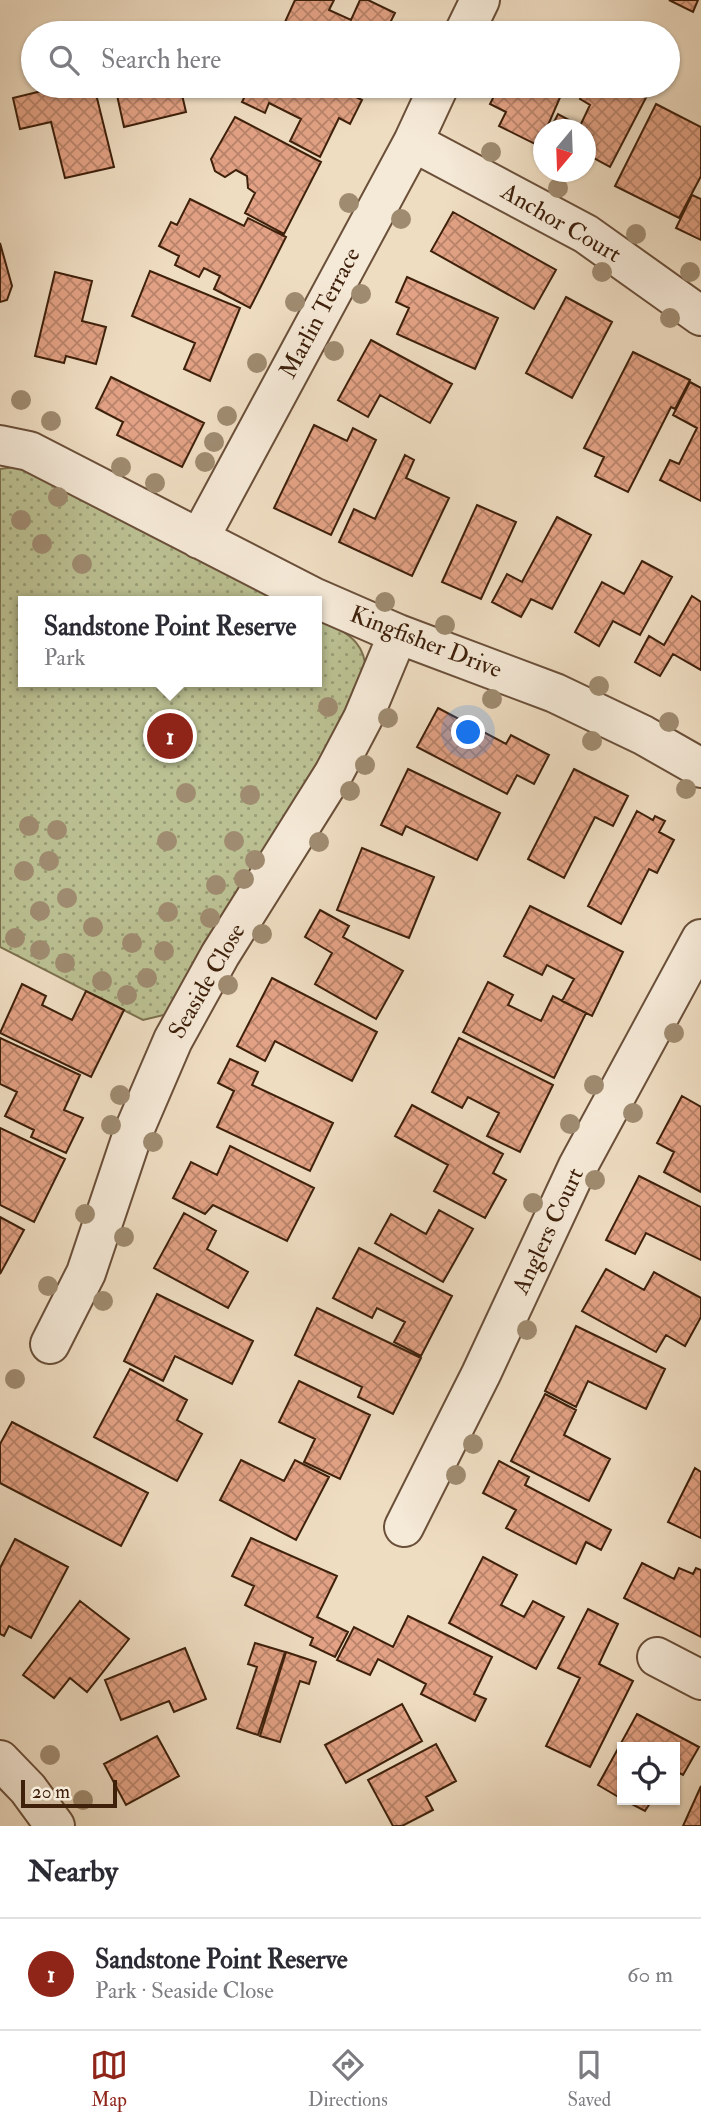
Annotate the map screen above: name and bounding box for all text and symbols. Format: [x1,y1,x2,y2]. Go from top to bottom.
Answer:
search box [21,21,680,98]
icon: search [45,41,83,79]
text: Search here [101,44,221,76]
north arrow [533,119,596,182]
street label: Anchor Court [495,176,627,270]
street label: Marlin Terrace [273,242,367,384]
popup [18,596,322,687]
street label: Kingfisher Drive [346,599,506,685]
text: Sandstone Point Reserve [44,611,296,643]
text: Park [44,643,86,672]
pin: 1 [147,710,193,762]
your location [451,715,485,749]
street label: Seaside Close [162,918,252,1044]
street label: Anglers Court [505,1163,591,1300]
map controls [617,1742,680,1805]
button: locate [617,1742,680,1805]
scale bar [21,1777,117,1809]
text: 20 m [32,1780,70,1804]
text: Nearby [28,1853,118,1890]
text: Sandstone Point Reserve [95,1944,348,1976]
text: 1 [47,1960,55,1989]
text: 60 m [627,1960,673,1989]
text: Park · Seaside Close [95,1976,274,2005]
tab: Map [90,2046,128,2112]
tab: Directions [308,2046,388,2112]
tab: Saved [568,2046,611,2112]

